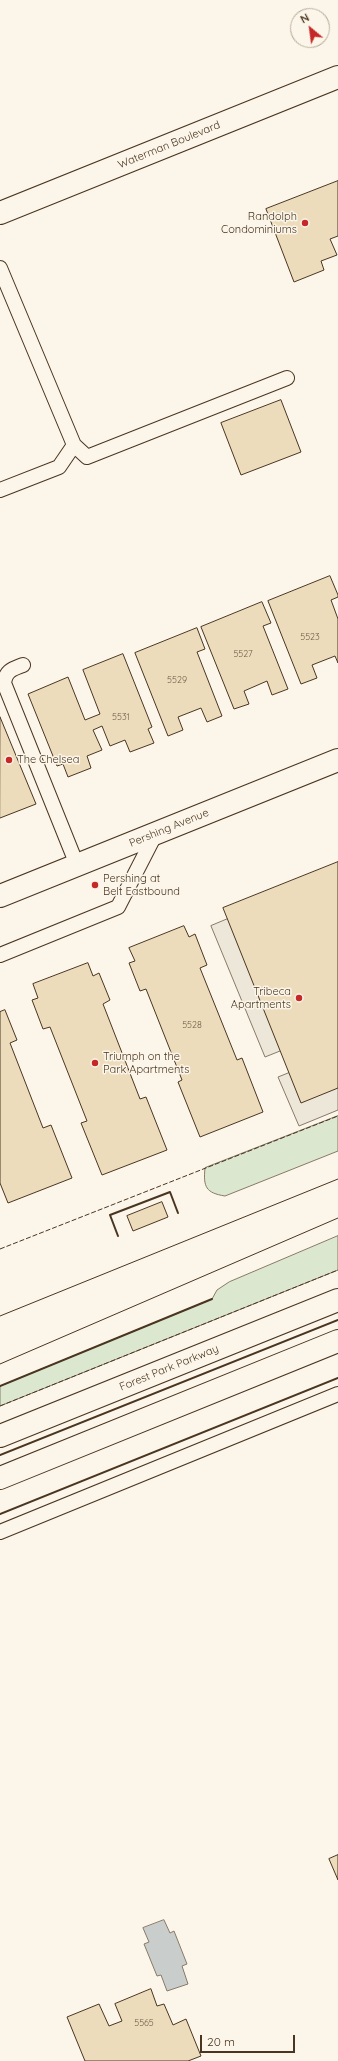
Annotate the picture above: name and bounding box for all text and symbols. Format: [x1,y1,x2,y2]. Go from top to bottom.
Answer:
north arrow [290,8,330,48]
text: N [298,10,312,26]
street label: Waterman Boulevard [116,118,222,172]
place label: Randolph Condominiums [221,210,297,236]
marker: Randolph Condominiums [300,218,310,228]
house number: 5523 [300,632,320,642]
house number: 5527 [233,649,253,659]
house number: 5529 [167,675,187,685]
house number: 5531 [112,712,130,722]
place label: The Chelsea [17,753,79,767]
marker: The Chelsea [4,755,14,765]
street label: Pershing Avenue [127,806,211,850]
place label: Pershing at Belt Eastbound [103,872,180,898]
marker: Pershing at Belt Eastbound [90,880,100,890]
place label: Tribeca Apartments [231,985,291,1011]
marker: Tribeca Apartments [294,993,304,1003]
house number: 5528 [182,1020,202,1030]
place label: Triumph on the Park Apartments [103,1050,189,1076]
marker: Triumph on the Park Apartments [90,1058,100,1068]
street label: Forest Park Parkway [118,1342,220,1394]
house number: 5565 [134,2018,154,2028]
scale bar [202,2027,297,2053]
text: 20 m [207,2034,235,2049]

